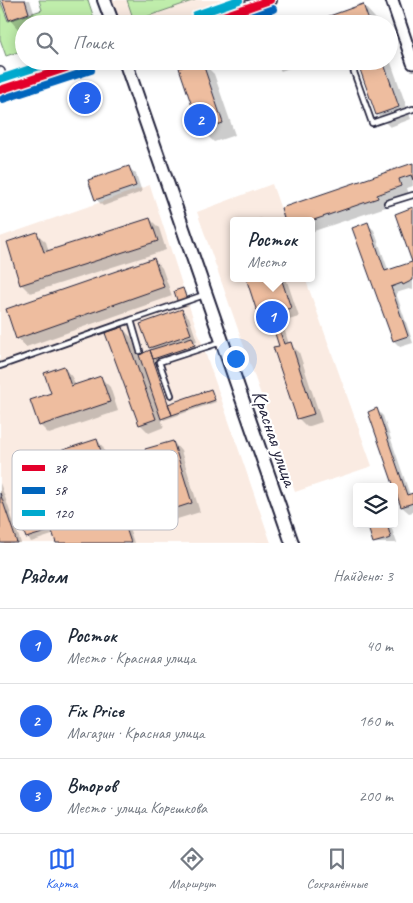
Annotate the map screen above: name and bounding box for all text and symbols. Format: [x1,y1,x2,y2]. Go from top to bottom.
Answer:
search box [15,15,398,70]
icon: search [33,29,61,57]
text: Поиск [73,31,113,55]
pin: 3 [69,79,101,117]
pin: 2 [184,101,216,139]
popup [230,217,315,282]
text: Росток [248,228,297,252]
text: Место [248,252,285,272]
pin: 1 [256,298,288,336]
your location [223,346,249,372]
street label: Красная улица [246,387,303,491]
legend [12,450,178,530]
text: 38 [54,460,68,477]
text: 58 [54,482,68,499]
map controls [353,483,398,528]
button: layers [353,483,398,528]
text: 120 [54,505,75,522]
text: Рядом [20,563,67,589]
text: Найдено: 3 [333,566,393,586]
text: Росток [67,624,117,648]
text: 1 [32,636,40,656]
text: 40 m [366,636,393,656]
text: Место · Красная улица [67,648,196,668]
text: Fix Price [67,699,124,723]
text: 2 [32,711,40,731]
text: 160 m [359,711,393,731]
text: Магазин · Красная улица [67,723,204,743]
text: Второв [67,774,117,798]
text: 3 [32,786,40,806]
text: 200 m [359,786,393,806]
text: Место · улица Корешкова [67,798,207,818]
tab: Карта [46,845,78,892]
tab: Маршрут [169,845,215,892]
tab: Сохранённые [307,845,367,892]

